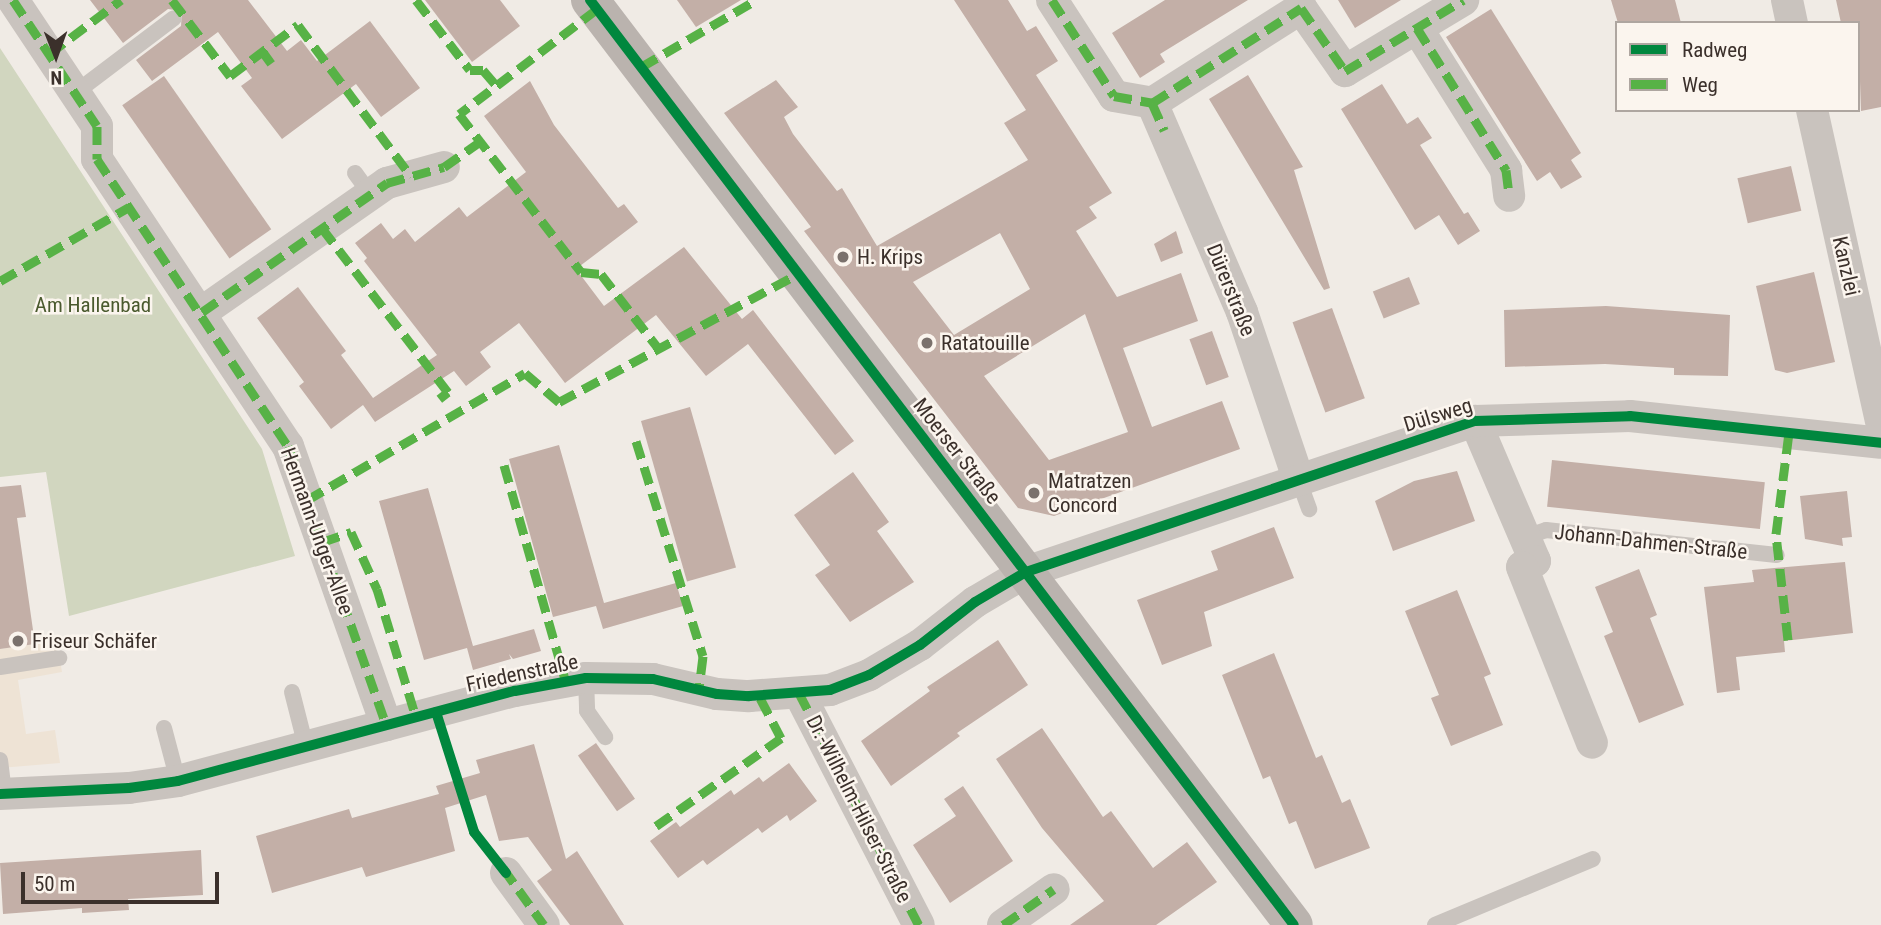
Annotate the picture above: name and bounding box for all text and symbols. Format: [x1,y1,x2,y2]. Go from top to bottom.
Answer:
north arrow [21,21,91,91]
legend [1615,21,1860,112]
text: Radweg [1682,38,1747,62]
text: N [50,66,62,89]
text: Weg [1682,73,1718,97]
street label: Kanzlei [1827,234,1865,298]
street label: Dürerstraße [1201,240,1261,340]
place label: H. Krips [857,244,923,270]
marker: H. Krips [835,249,851,265]
park label: Am Hallenbad [35,292,151,318]
place label: Ratatouille [941,330,1029,356]
marker: Ratatouille [919,335,935,351]
street label: Moerser Straße [908,393,1006,509]
street label: Dülsweg [1401,393,1475,437]
street label: Hermann-Unger-Allee [275,444,359,618]
place label: Matratzen Concord [1048,468,1131,518]
marker: Matratzen Concord [1026,485,1042,501]
street label: Johann-Dahmen-Straße [1553,519,1749,565]
place label: Friseur Schäfer [32,628,157,654]
marker: Friseur Schäfer [10,633,26,649]
street label: Friedenstraße [464,649,580,697]
street label: Dr.-Wilhelm-Hilser-Straße [801,711,917,907]
scale bar [24,858,222,902]
text: 50 m [34,872,75,896]

